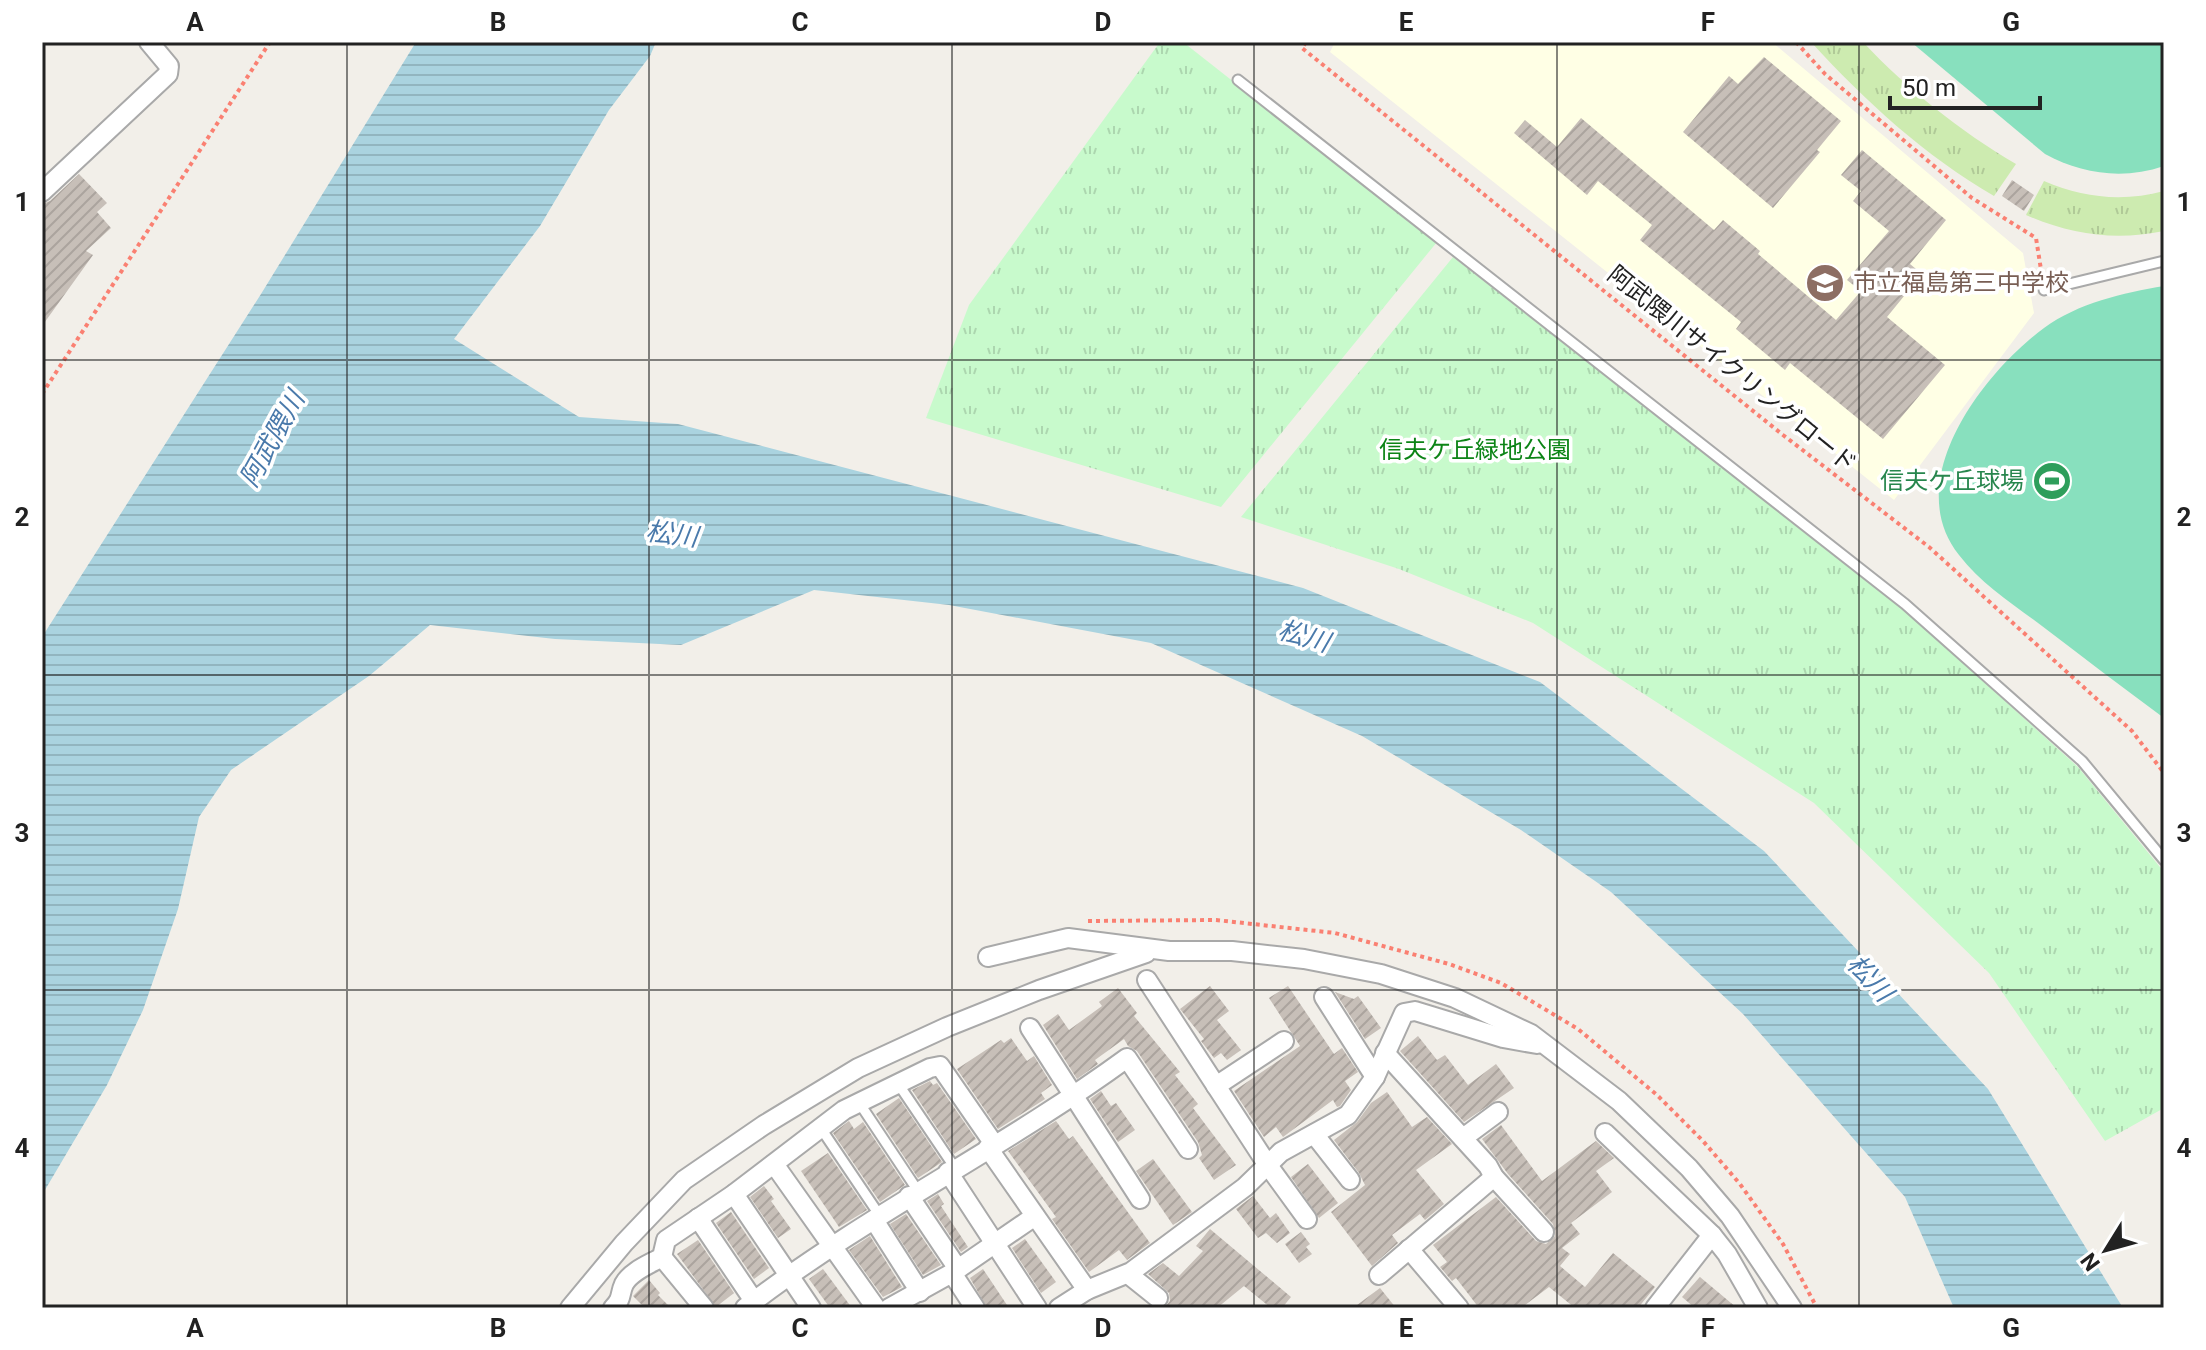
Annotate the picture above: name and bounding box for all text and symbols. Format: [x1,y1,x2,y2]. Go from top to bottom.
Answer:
text: A [186,7,204,37]
text: B [490,7,506,37]
text: C [791,7,809,37]
text: D [1095,7,1111,37]
text: E [1399,7,1414,37]
text: F [1701,7,1715,37]
text: G [2002,7,2020,37]
scale bar [1890,60,2040,110]
text: 50 m [1902,74,1956,102]
text: 1 [15,187,29,217]
text: 1 [2177,187,2191,217]
street label: 阿武隈川サイクリングロード [1602,260,1862,478]
school or university icon: 市立福島第三中学校 [1804,262,1846,304]
place label: 市立福島第三中学校 [1853,269,2069,297]
water label: 阿武隈川 [234,384,312,492]
park label: 信夫ケ丘緑地公園 [1379,436,1571,464]
sports icon: 信夫ケ丘球場 [2031,460,2073,502]
place label: 信夫ケ丘球場 [1880,467,2024,495]
text: 2 [15,502,29,532]
text: 2 [2177,502,2191,532]
water label: 松川 [644,516,703,552]
water label: 松川 [1275,614,1336,658]
text: 3 [15,818,29,848]
text: 3 [2177,818,2191,848]
water label: 松川 [1841,949,1901,1009]
text: 4 [15,1133,30,1163]
text: 4 [2177,1133,2192,1163]
north arrow [2066,1210,2146,1290]
text: N [2076,1248,2105,1275]
text: A [186,1313,204,1343]
text: B [490,1313,506,1343]
text: C [791,1313,809,1343]
text: D [1095,1313,1111,1343]
text: E [1399,1313,1414,1343]
text: F [1701,1313,1715,1343]
text: G [2002,1313,2020,1343]

